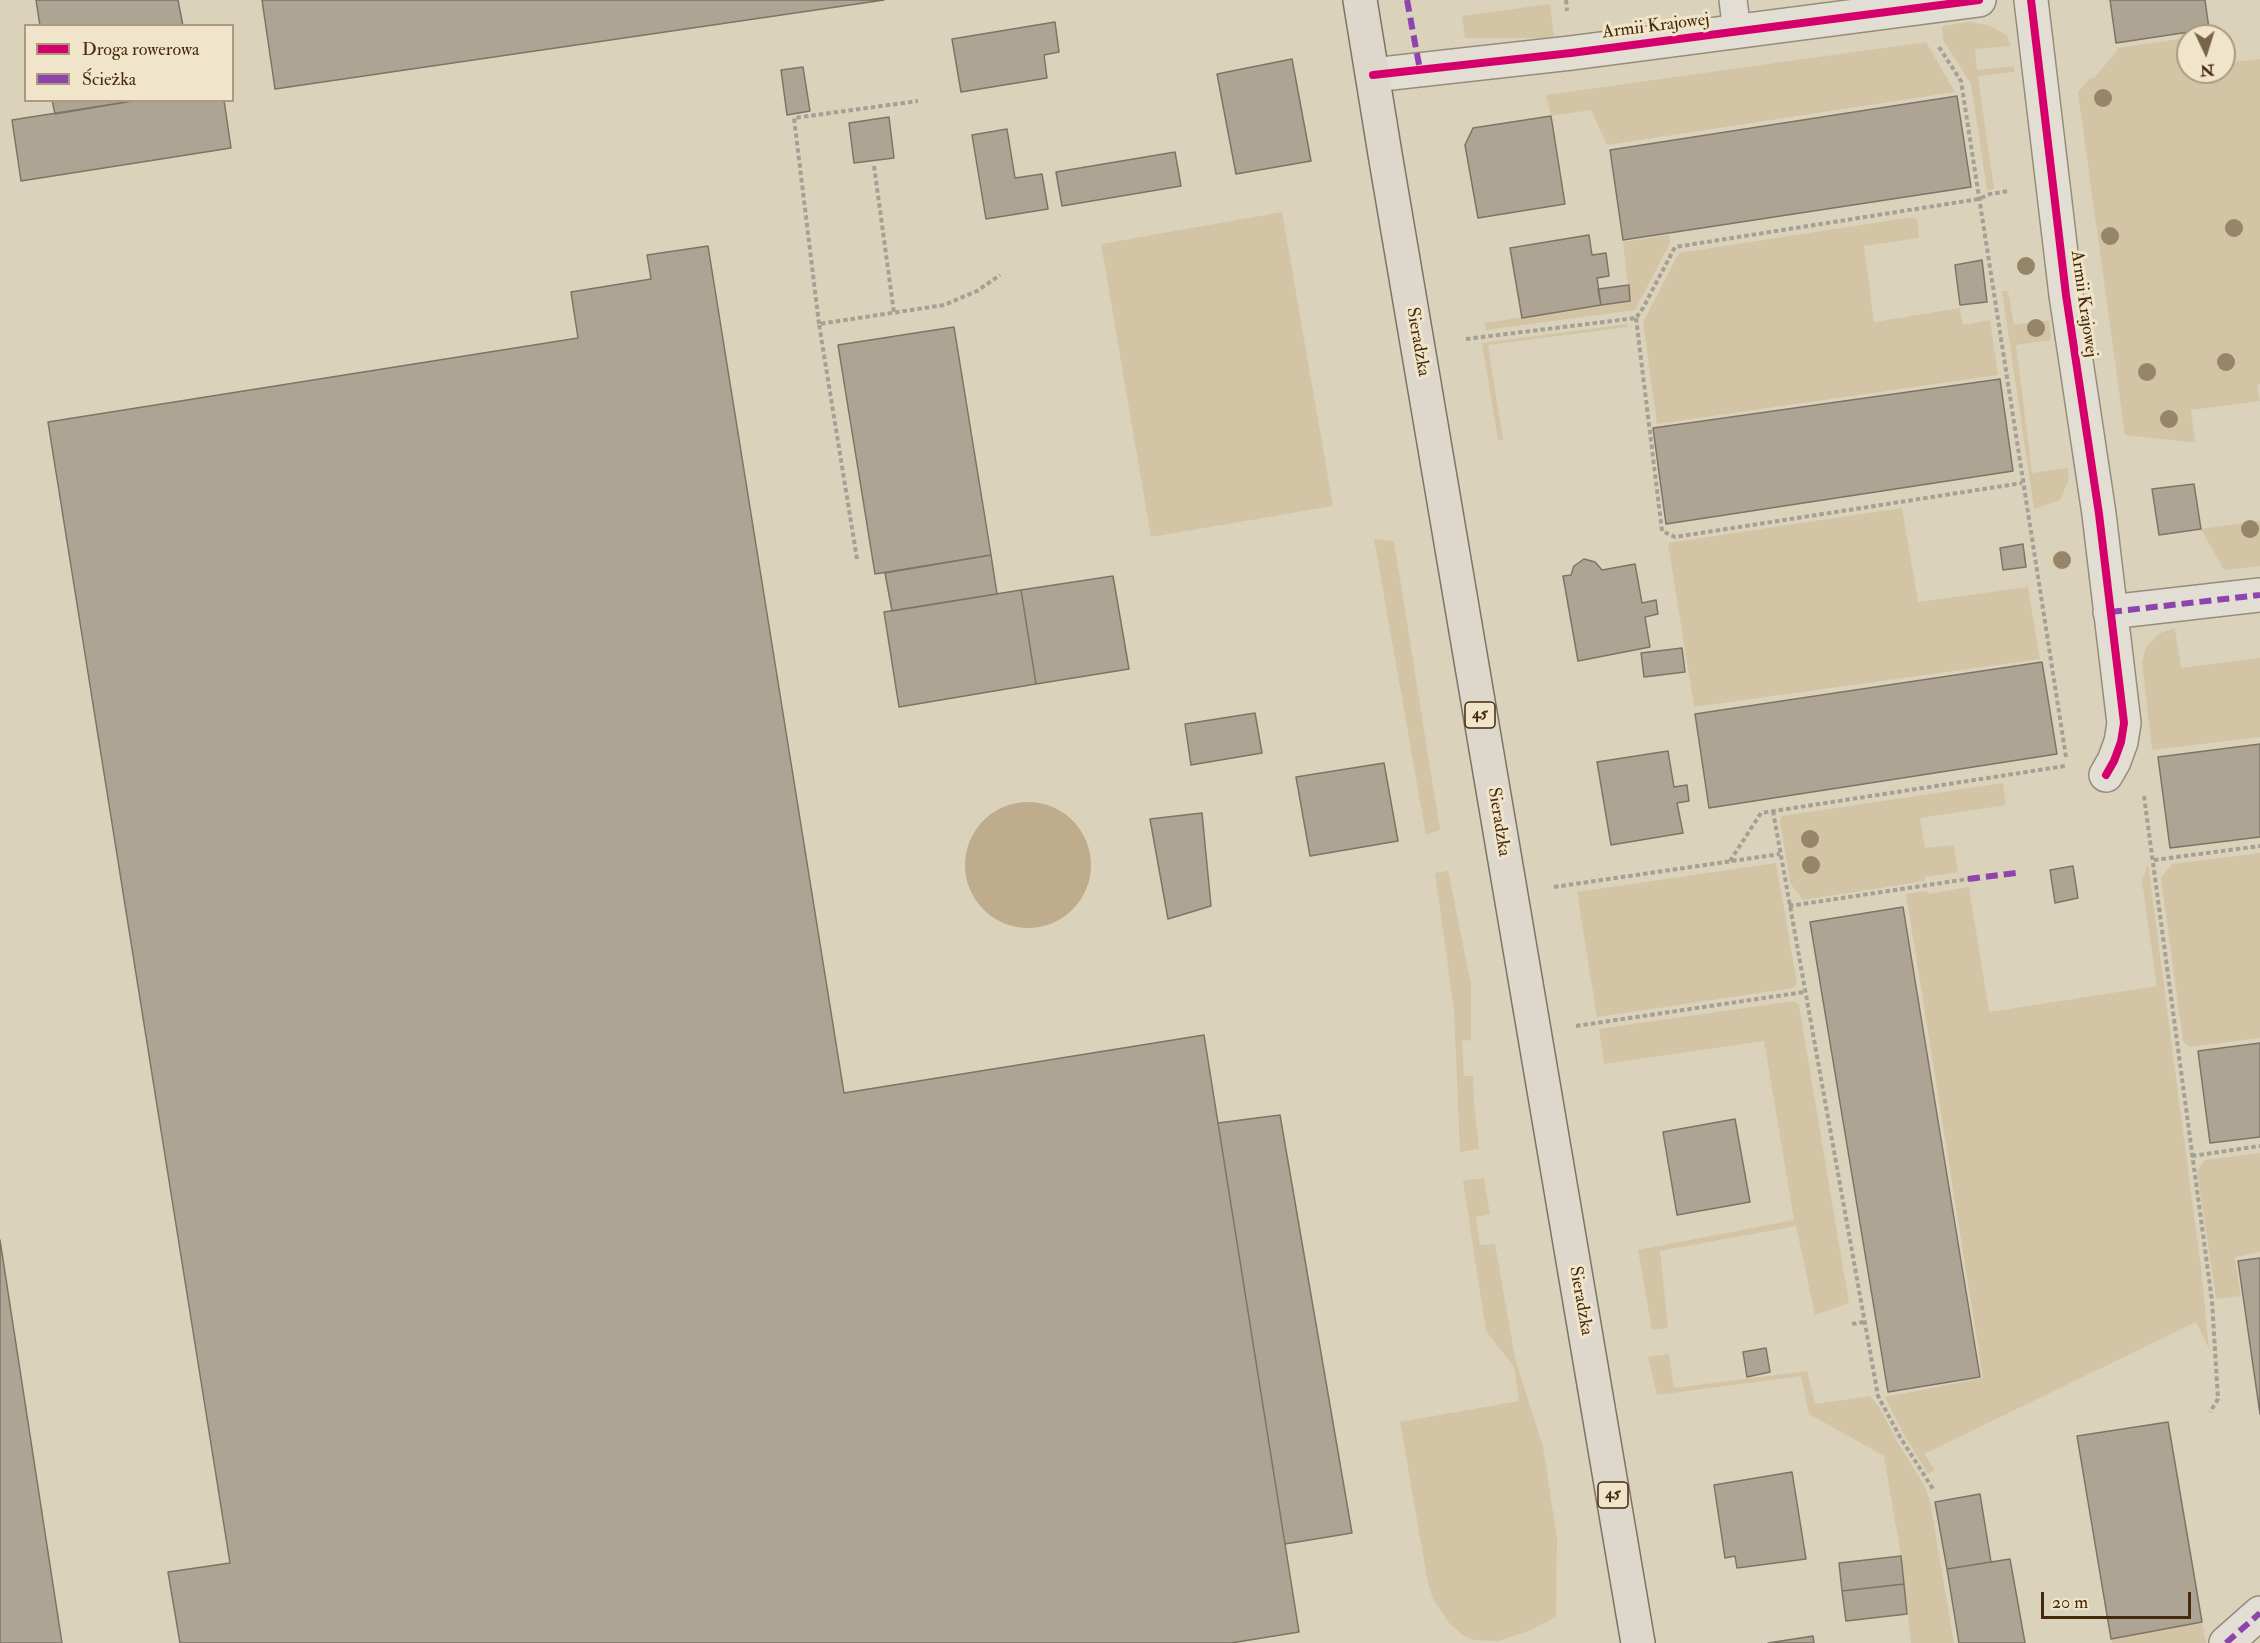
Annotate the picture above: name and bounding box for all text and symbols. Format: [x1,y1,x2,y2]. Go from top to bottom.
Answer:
street label: Armii Krajowej [1601,10,1711,44]
legend [24,24,234,102]
north arrow [2176,24,2236,84]
text: Droga rowerowa [82,38,199,61]
text: N [2199,59,2215,80]
text: Ścieżka [82,68,136,91]
street label: Armii Krajowej [2065,249,2101,359]
street label: Sieradzka [1400,306,1434,378]
road number: 45 [1465,702,1495,728]
street label: Sieradzka [1482,786,1514,858]
street label: Sieradzka [1563,1265,1597,1337]
road number: 45 [1598,1482,1628,1508]
scale bar [2044,1580,2194,1618]
text: 20 m [2052,1591,2088,1614]

